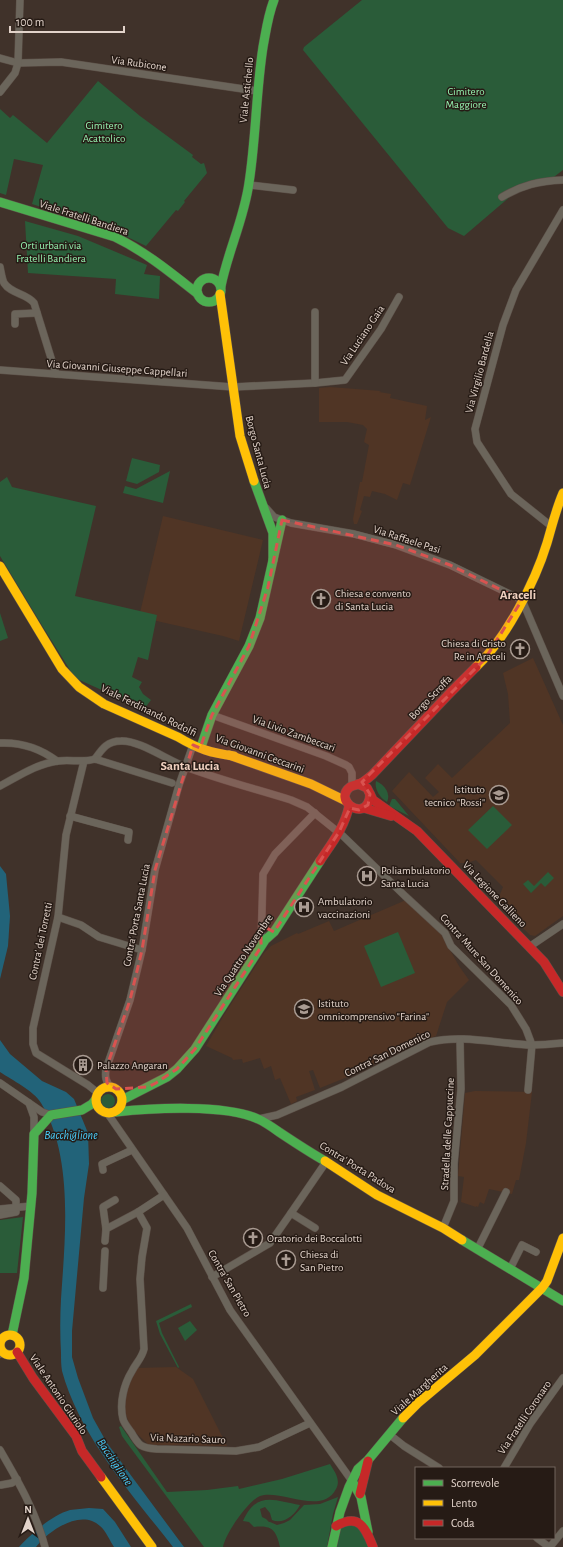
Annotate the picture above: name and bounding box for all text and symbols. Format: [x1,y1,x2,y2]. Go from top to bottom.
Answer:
scale bar [10,8,124,34]
text: 100 m [16,16,44,28]
street label: Via Rubicone [111,54,167,73]
street label: Viale Astichello [238,57,255,123]
park label: Cimitero Maggiore [446,86,486,110]
park label: Cimitero Acattolico [83,120,125,144]
street label: Viale Fratelli Bandiera [38,198,130,237]
park label: Orti urbani via Fratelli Bandiera [16,240,86,264]
street label: Via Luciano Gaia [338,303,387,367]
street label: Via Virgilio Bardella [463,330,496,414]
street label: Via Giovanni Giuseppe Cappellari [46,358,188,379]
street label: Borgo Santa Lucia [243,414,274,490]
street label: Via Raffaele Pasi [372,523,442,556]
church icon: Chiesa e convento di Santa Lucia [310,588,332,610]
place label: Chiesa e convento di Santa Lucia [335,588,411,612]
district label: Araceli [500,589,536,602]
place label: Chiesa di Cristo Re in Araceli [441,638,506,662]
church icon: Chiesa di Cristo Re in Araceli [509,638,531,660]
street label: Borgo Scroffa [407,673,454,722]
street label: Viale Ferdinando Rodolfi [99,682,198,738]
street label: Via Livio Zambeccari [251,713,337,754]
street label: Via Giovanni Ceccarini [214,732,306,775]
district label: Santa Lucia [161,760,220,773]
place label: Istituto tecnico "Rossi" [425,784,485,808]
school or university icon: Istituto tecnico "Rossi" [488,784,510,806]
street label: Via Legione Gallieno [461,859,529,929]
street label: Contra' Porta Santa Lucia [121,863,152,967]
hospital icon: Poliambulatorio Santa Lucia [356,865,378,887]
place label: Poliambulatorio Santa Lucia [381,865,450,889]
hospital icon: Ambulatorio vaccinazioni [293,896,315,918]
place label: Ambulatorio vaccinazioni [318,896,372,920]
street label: Contra' dei Torretti [27,901,54,981]
street label: Via Quattro Novembre [212,912,275,998]
street label: Contra' Mure San Domenico [438,912,525,1007]
school or university icon: Istituto omnicomprensivo "Farina" [293,998,315,1020]
place label: Istituto omnicomprensivo "Farina" [318,998,429,1022]
street label: Contra' San Domenico [343,1028,432,1079]
building icon: Palazzo Angaran [72,1054,94,1076]
place label: Palazzo Angaran [97,1060,168,1071]
street label: Stradella delle Cappuccine [439,1077,456,1191]
water label: Bacchiglione [44,1129,98,1141]
street label: Contra' Porta Padova [318,1140,398,1195]
church icon: Oratorio dei Boccalotti [242,1227,264,1249]
place label: Oratorio dei Boccalotti [267,1233,362,1244]
street label: Contra' San Pietro [206,1248,253,1319]
church icon: Chiesa di San Pietro [275,1249,297,1271]
place label: Chiesa di San Pietro [300,1249,343,1273]
street label: Viale Antonio Giuriolo [28,1352,89,1436]
street label: Viale Margherita [389,1361,450,1417]
street label: Via Fratelli Coronaro [496,1378,553,1456]
street label: Via Nazario Sauro [150,1432,226,1445]
water label: Bacchiglione [95,1436,135,1488]
legend [415,1467,555,1539]
text: Scorrevole [451,1477,499,1489]
text: Lento [451,1497,477,1509]
north arrow [8,1499,48,1539]
text: N [24,1504,32,1515]
text: Coda [451,1517,475,1529]

